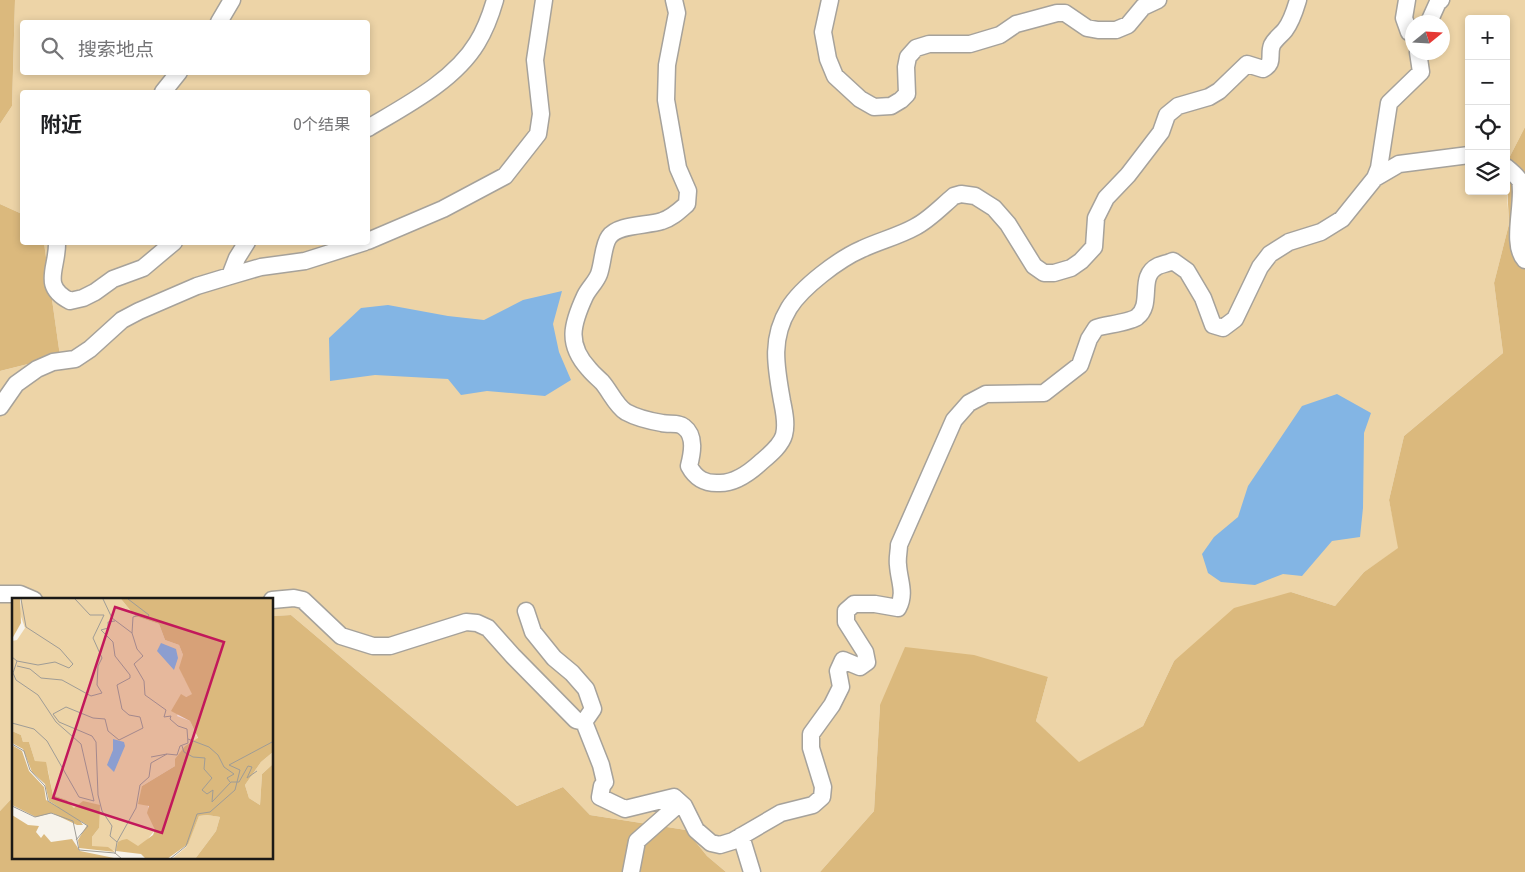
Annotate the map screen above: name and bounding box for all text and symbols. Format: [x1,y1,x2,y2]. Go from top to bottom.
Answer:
north arrow [1405,15,1450,60]
map controls [1465,15,1510,195]
button: + [1465,15,1510,60]
search box [20,20,370,75]
icon: search [38,34,66,62]
text: 搜索地点 [78,38,154,61]
button: − [1465,60,1510,105]
button: locate [1465,105,1510,150]
text: 附近 [40,112,82,138]
text: 0个结果 [293,115,350,134]
button: layers [1465,150,1510,195]
inset map [12,598,274,860]

